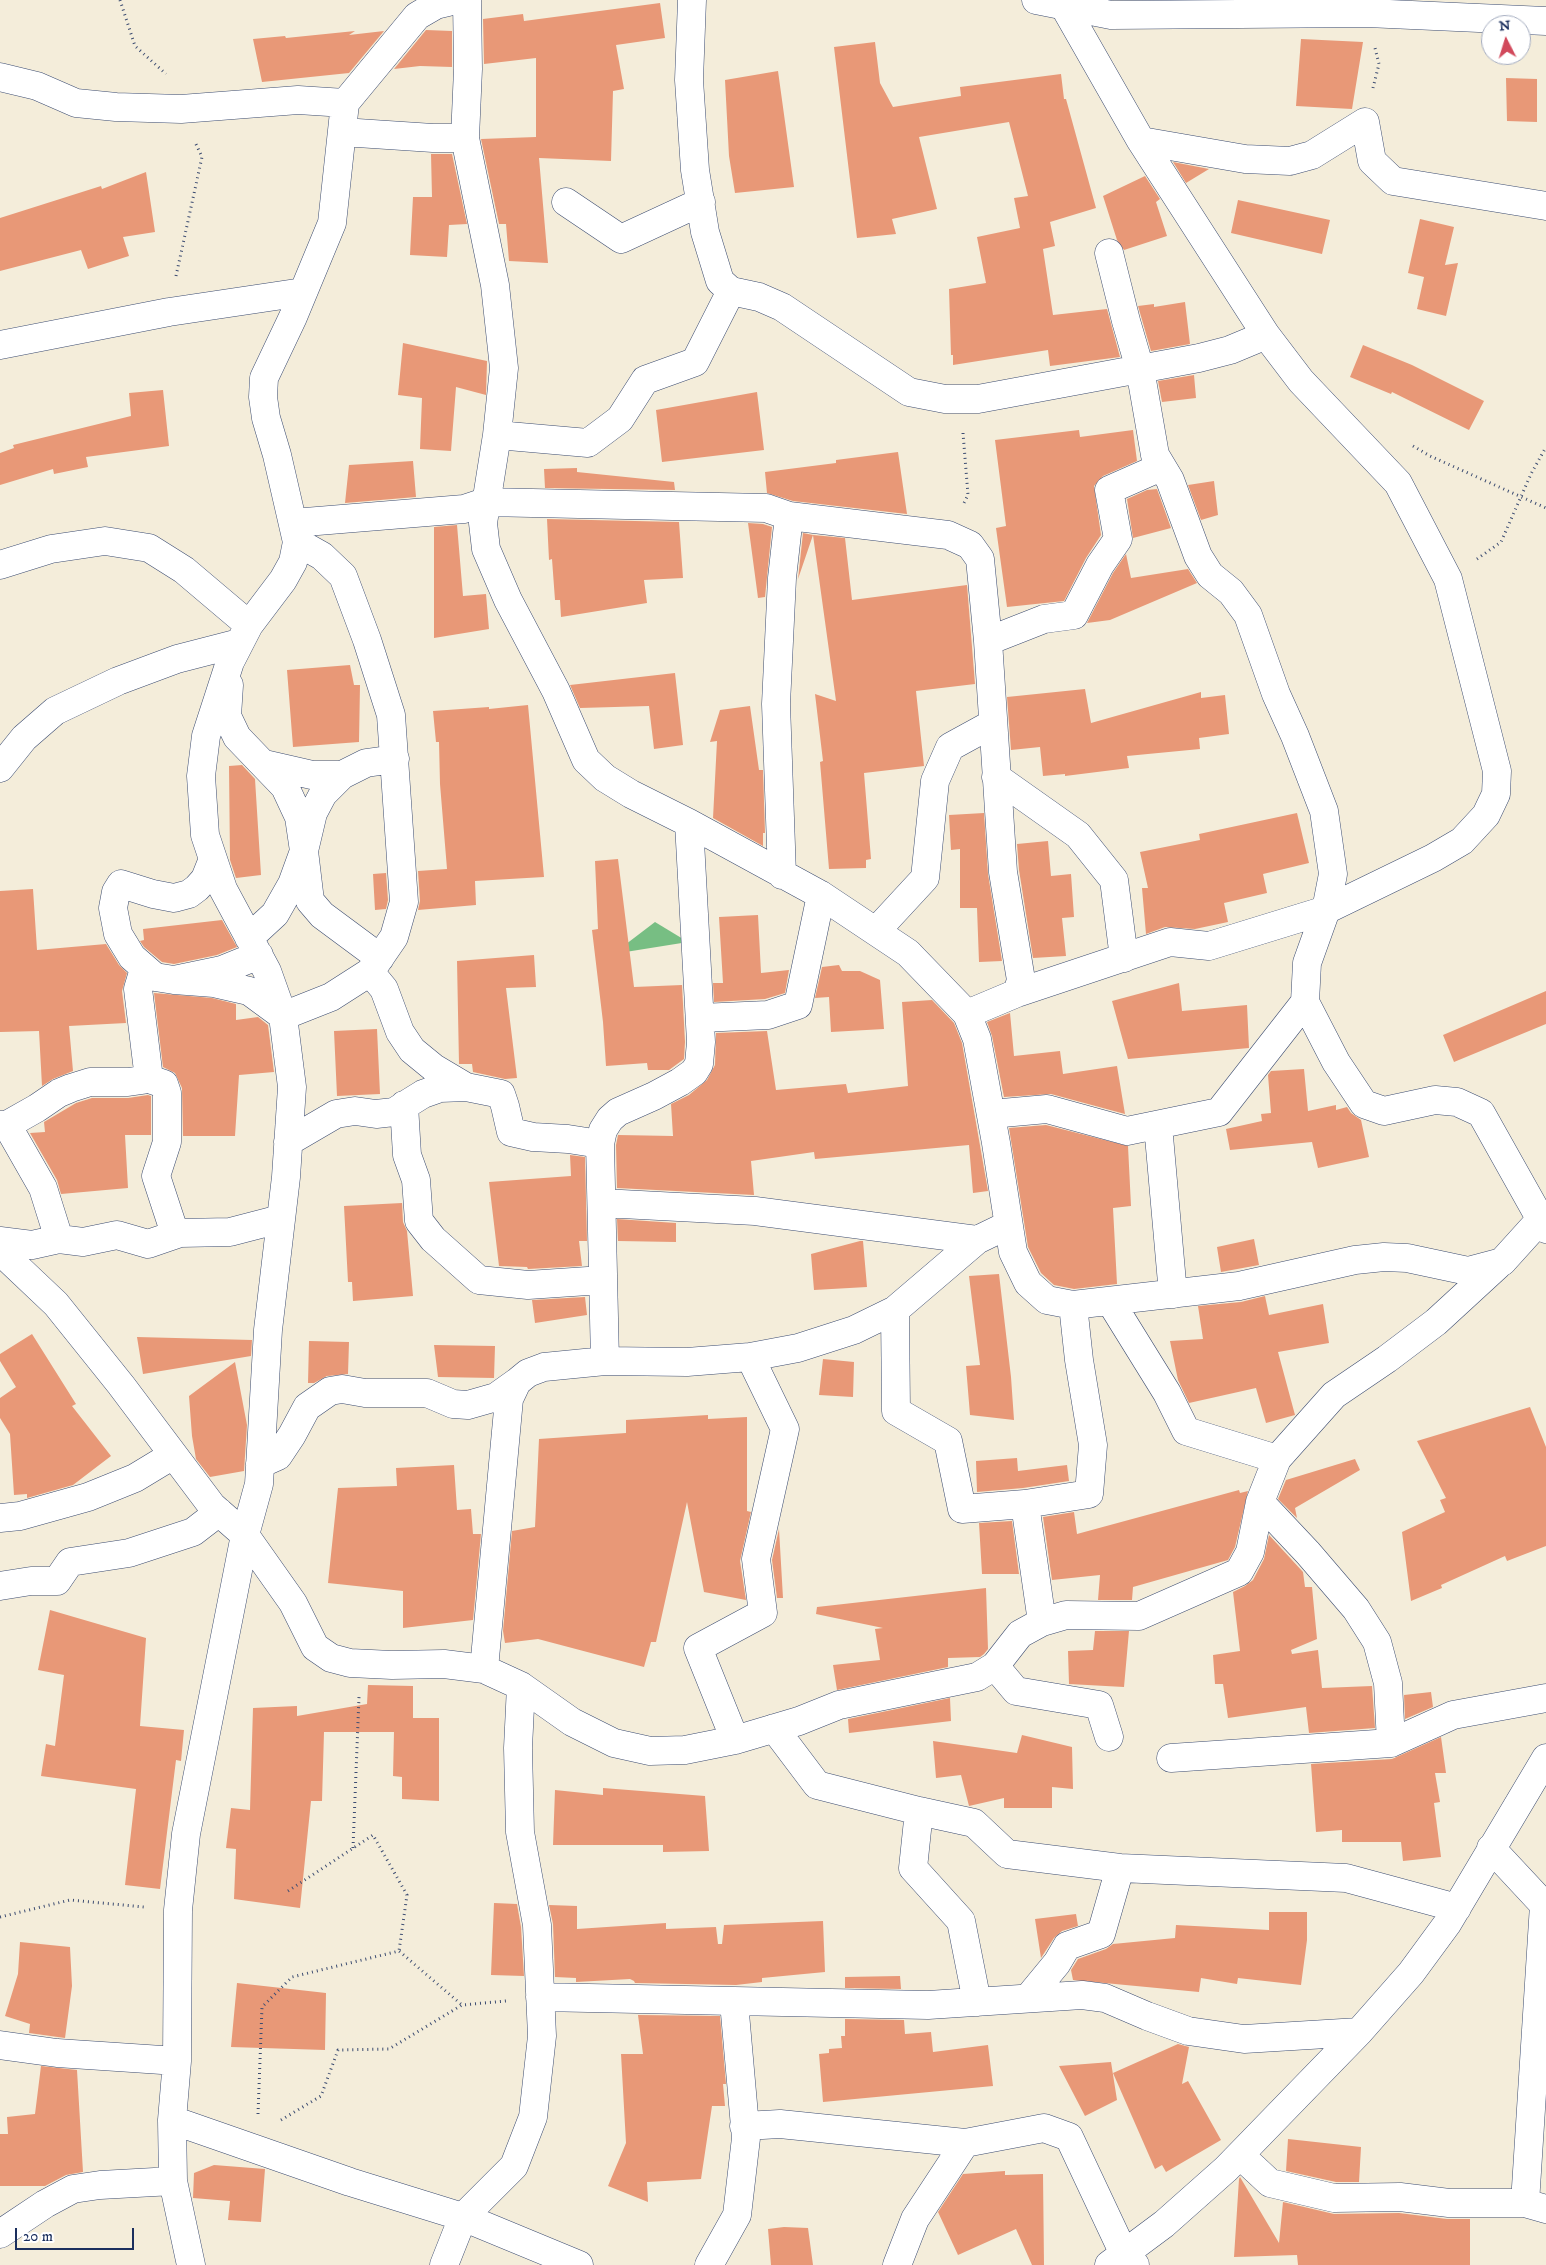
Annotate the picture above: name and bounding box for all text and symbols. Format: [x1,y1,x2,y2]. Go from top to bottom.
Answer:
north arrow [1481,15,1531,65]
text: N [1498,17,1511,36]
scale bar [18,2218,136,2250]
text: 20 m [23,2227,53,2246]

